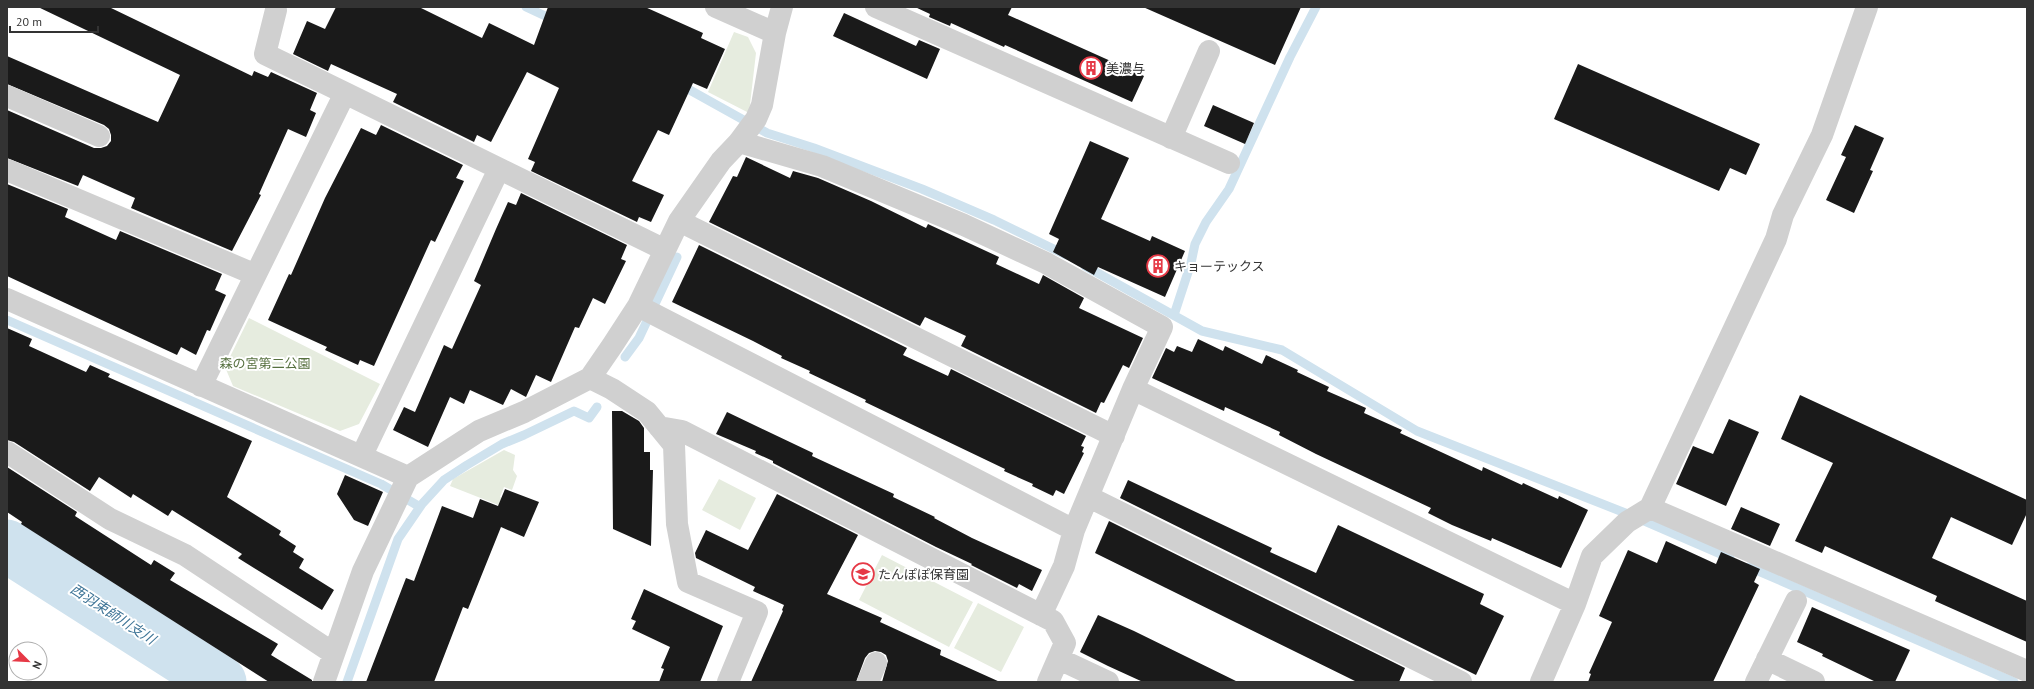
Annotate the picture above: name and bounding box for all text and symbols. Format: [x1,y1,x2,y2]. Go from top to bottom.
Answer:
scale bar [10,8,98,34]
text: 20 m [16,14,42,29]
building icon: 美濃与 [1078,55,1104,81]
place label: 美濃与 [1106,60,1145,77]
building icon: キョーテックス [1145,253,1171,279]
place label: キョーテックス [1174,258,1265,275]
park label: 森の宮第二公園 [219,355,311,372]
school or university icon: たんぽぽ保育園 [850,561,876,587]
place label: たんぽぽ保育園 [878,566,969,583]
water label: 西羽束師川支川 [67,580,161,649]
north arrow [8,641,48,681]
text: N [29,659,45,671]

